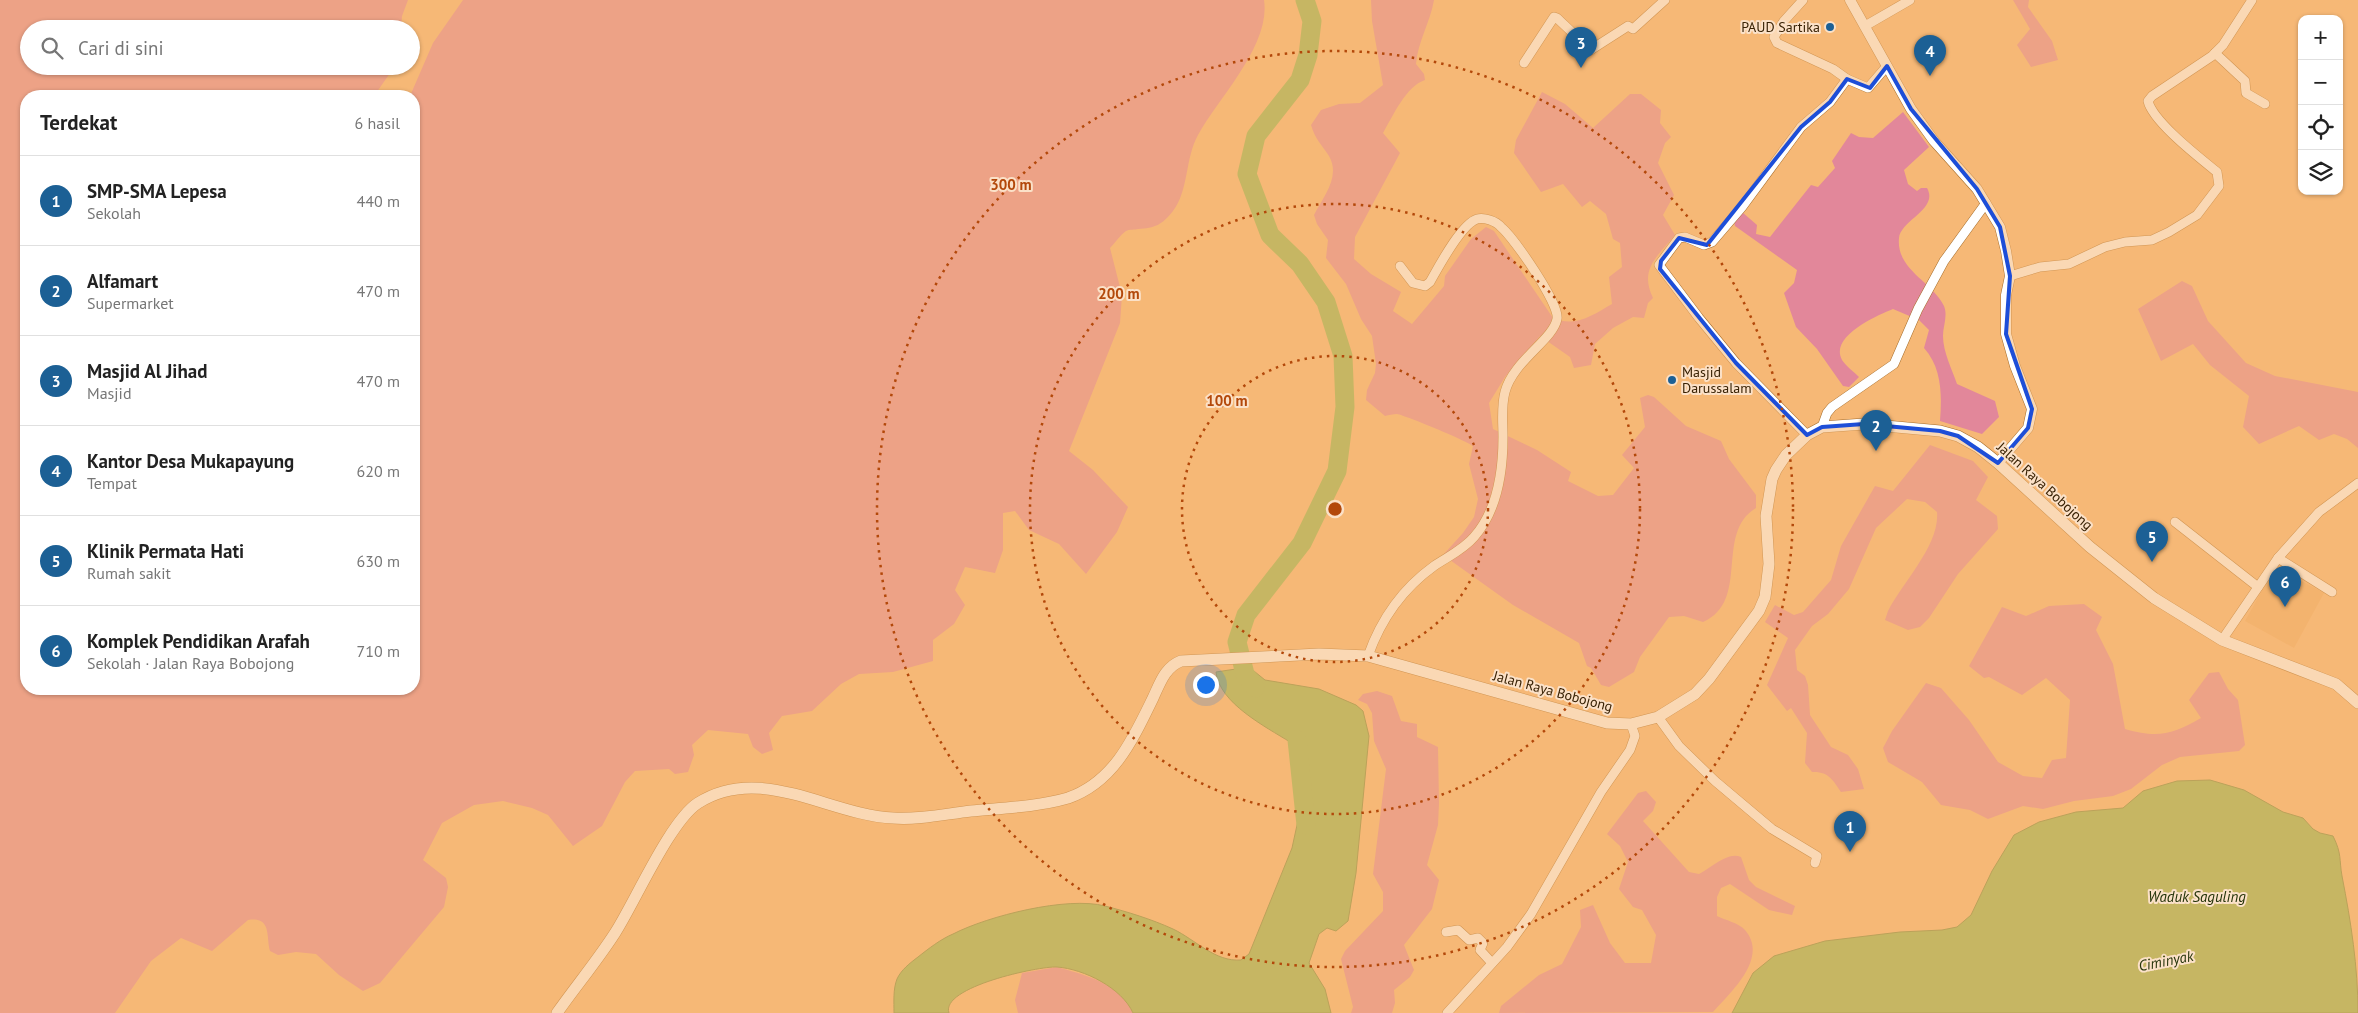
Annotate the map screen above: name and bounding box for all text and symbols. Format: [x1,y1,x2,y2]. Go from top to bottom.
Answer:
map controls [2298,15,2343,195]
button: + [2298,15,2343,60]
place label: PAUD Sartika [1741,18,1820,36]
search box [20,20,420,75]
marker: PAUD Sartika [1824,21,1836,33]
pin: 3 [1565,27,1597,68]
icon: search [38,34,66,62]
pin: 4 [1914,35,1946,76]
text: Cari di sini [78,36,164,60]
button: − [2298,60,2343,105]
button: locate [2298,105,2343,150]
text: Terdekat [40,109,117,136]
text: 6 hasil [355,113,400,133]
button: layers [2298,150,2343,195]
text: 300 m [990,175,1032,194]
text: SMP-SMA Lepesa [87,179,227,203]
text: 1 [51,191,61,211]
text: 440 m [357,191,400,211]
text: Sekolah [87,203,141,223]
text: Alfamart [87,269,158,293]
text: 2 [51,281,61,301]
text: 470 m [357,281,400,301]
text: 200 m [1098,284,1140,303]
text: Supermarket [87,293,174,313]
text: Masjid Al Jihad [87,359,208,383]
place label: Masjid Darussalam [1682,363,1752,397]
text: 3 [51,371,61,391]
text: 470 m [357,371,400,391]
marker: Masjid Darussalam [1666,374,1678,386]
text: Masjid [87,383,132,403]
text: 100 m [1206,391,1248,410]
pin: 2 [1860,410,1892,451]
street label: Jalan Raya Bobojong [1993,438,2097,534]
text: Kantor Desa Mukapayung [87,449,294,473]
text: 4 [51,461,61,481]
text: 620 m [357,461,400,481]
text: Tempat [87,473,137,493]
centre of rings [1326,500,1344,518]
pin: 5 [2136,521,2168,562]
text: Klinik Permata Hati [87,539,244,563]
text: 5 [51,551,61,571]
text: 630 m [357,551,400,571]
text: Rumah sakit [87,563,171,583]
pin: 6 [2269,566,2301,607]
text: Komplek Pendidikan Arafah [87,629,310,653]
text: 6 [51,641,61,661]
text: 710 m [357,641,400,661]
text: Sekolah · Jalan Raya Bobojong [87,653,294,673]
street label: Jalan Raya Bobojong [1490,666,1615,716]
your location [1193,672,1219,698]
pin: 1 [1834,811,1866,852]
water label: Waduk Saguling [2148,887,2246,906]
water label: Ciminyak [2137,946,2196,975]

